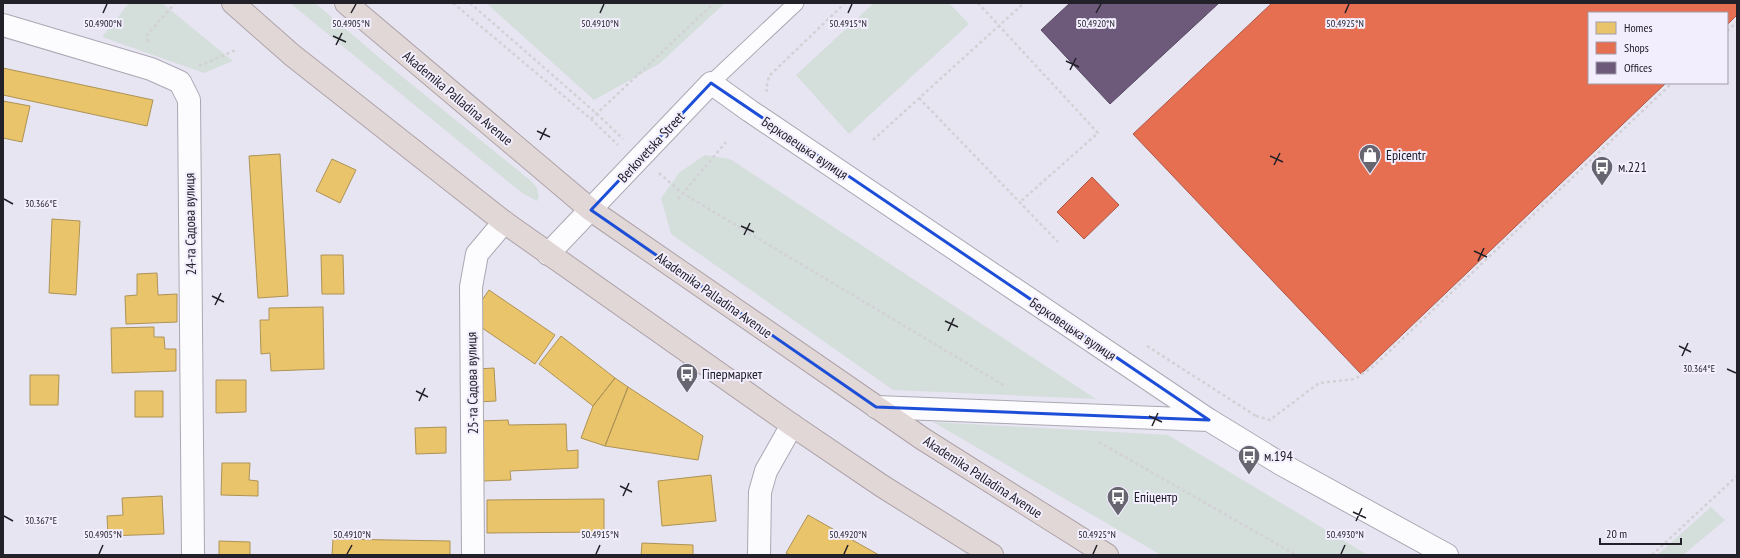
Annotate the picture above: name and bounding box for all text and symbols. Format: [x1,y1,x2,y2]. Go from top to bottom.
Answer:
legend [1588,12,1728,84]
text: 50.4900°N [84,17,122,30]
text: 50.4905°N [332,17,370,30]
text: 50.4910°N [581,17,619,30]
text: 50.4915°N [829,17,867,30]
text: 50.4920°N [1077,17,1115,30]
text: 50.4925°N [1326,17,1364,30]
text: Homes [1624,20,1652,35]
text: Shops [1624,40,1649,55]
street label: Akademika Palladina Avenue [399,47,517,149]
text: Offices [1624,60,1652,75]
street label: Berkovetska Street [614,108,688,186]
street label: Берковецька вулиця [758,112,852,184]
shop icon: Epicentr [1357,142,1383,175]
place label: Epicentr [1386,146,1426,164]
bus stop icon: м.221 [1589,154,1615,187]
place label: м.221 [1618,158,1647,176]
street label: 24-та Садова вулиця [180,173,200,275]
text: 30.366°E [25,197,57,210]
street label: Akademika Palladina Avenue [652,248,776,342]
street label: Берковецька вулиця [1026,293,1120,365]
street label: 25-та Садова вулиця [462,332,482,434]
bus stop icon: Гіпермаркет [674,361,700,394]
text: 30.364°E [1683,362,1715,375]
place label: Гіпермаркет [702,365,763,383]
street label: Akademika Palladina Avenue [920,432,1046,522]
bus stop icon: м.194 [1236,443,1262,476]
place label: м.194 [1264,447,1293,465]
bus stop icon: Епіцентр [1105,484,1131,517]
place label: Епіцентр [1134,488,1178,506]
text: 30.367°E [25,514,57,527]
scale bar [1600,520,1681,546]
text: 20 m [1606,526,1627,541]
text: 50.4905°N [84,528,122,541]
text: 50.4910°N [333,528,371,541]
text: 50.4915°N [581,528,619,541]
text: 50.4920°N [829,528,867,541]
text: 50.4925°N [1078,528,1116,541]
text: 50.4930°N [1326,528,1364,541]

